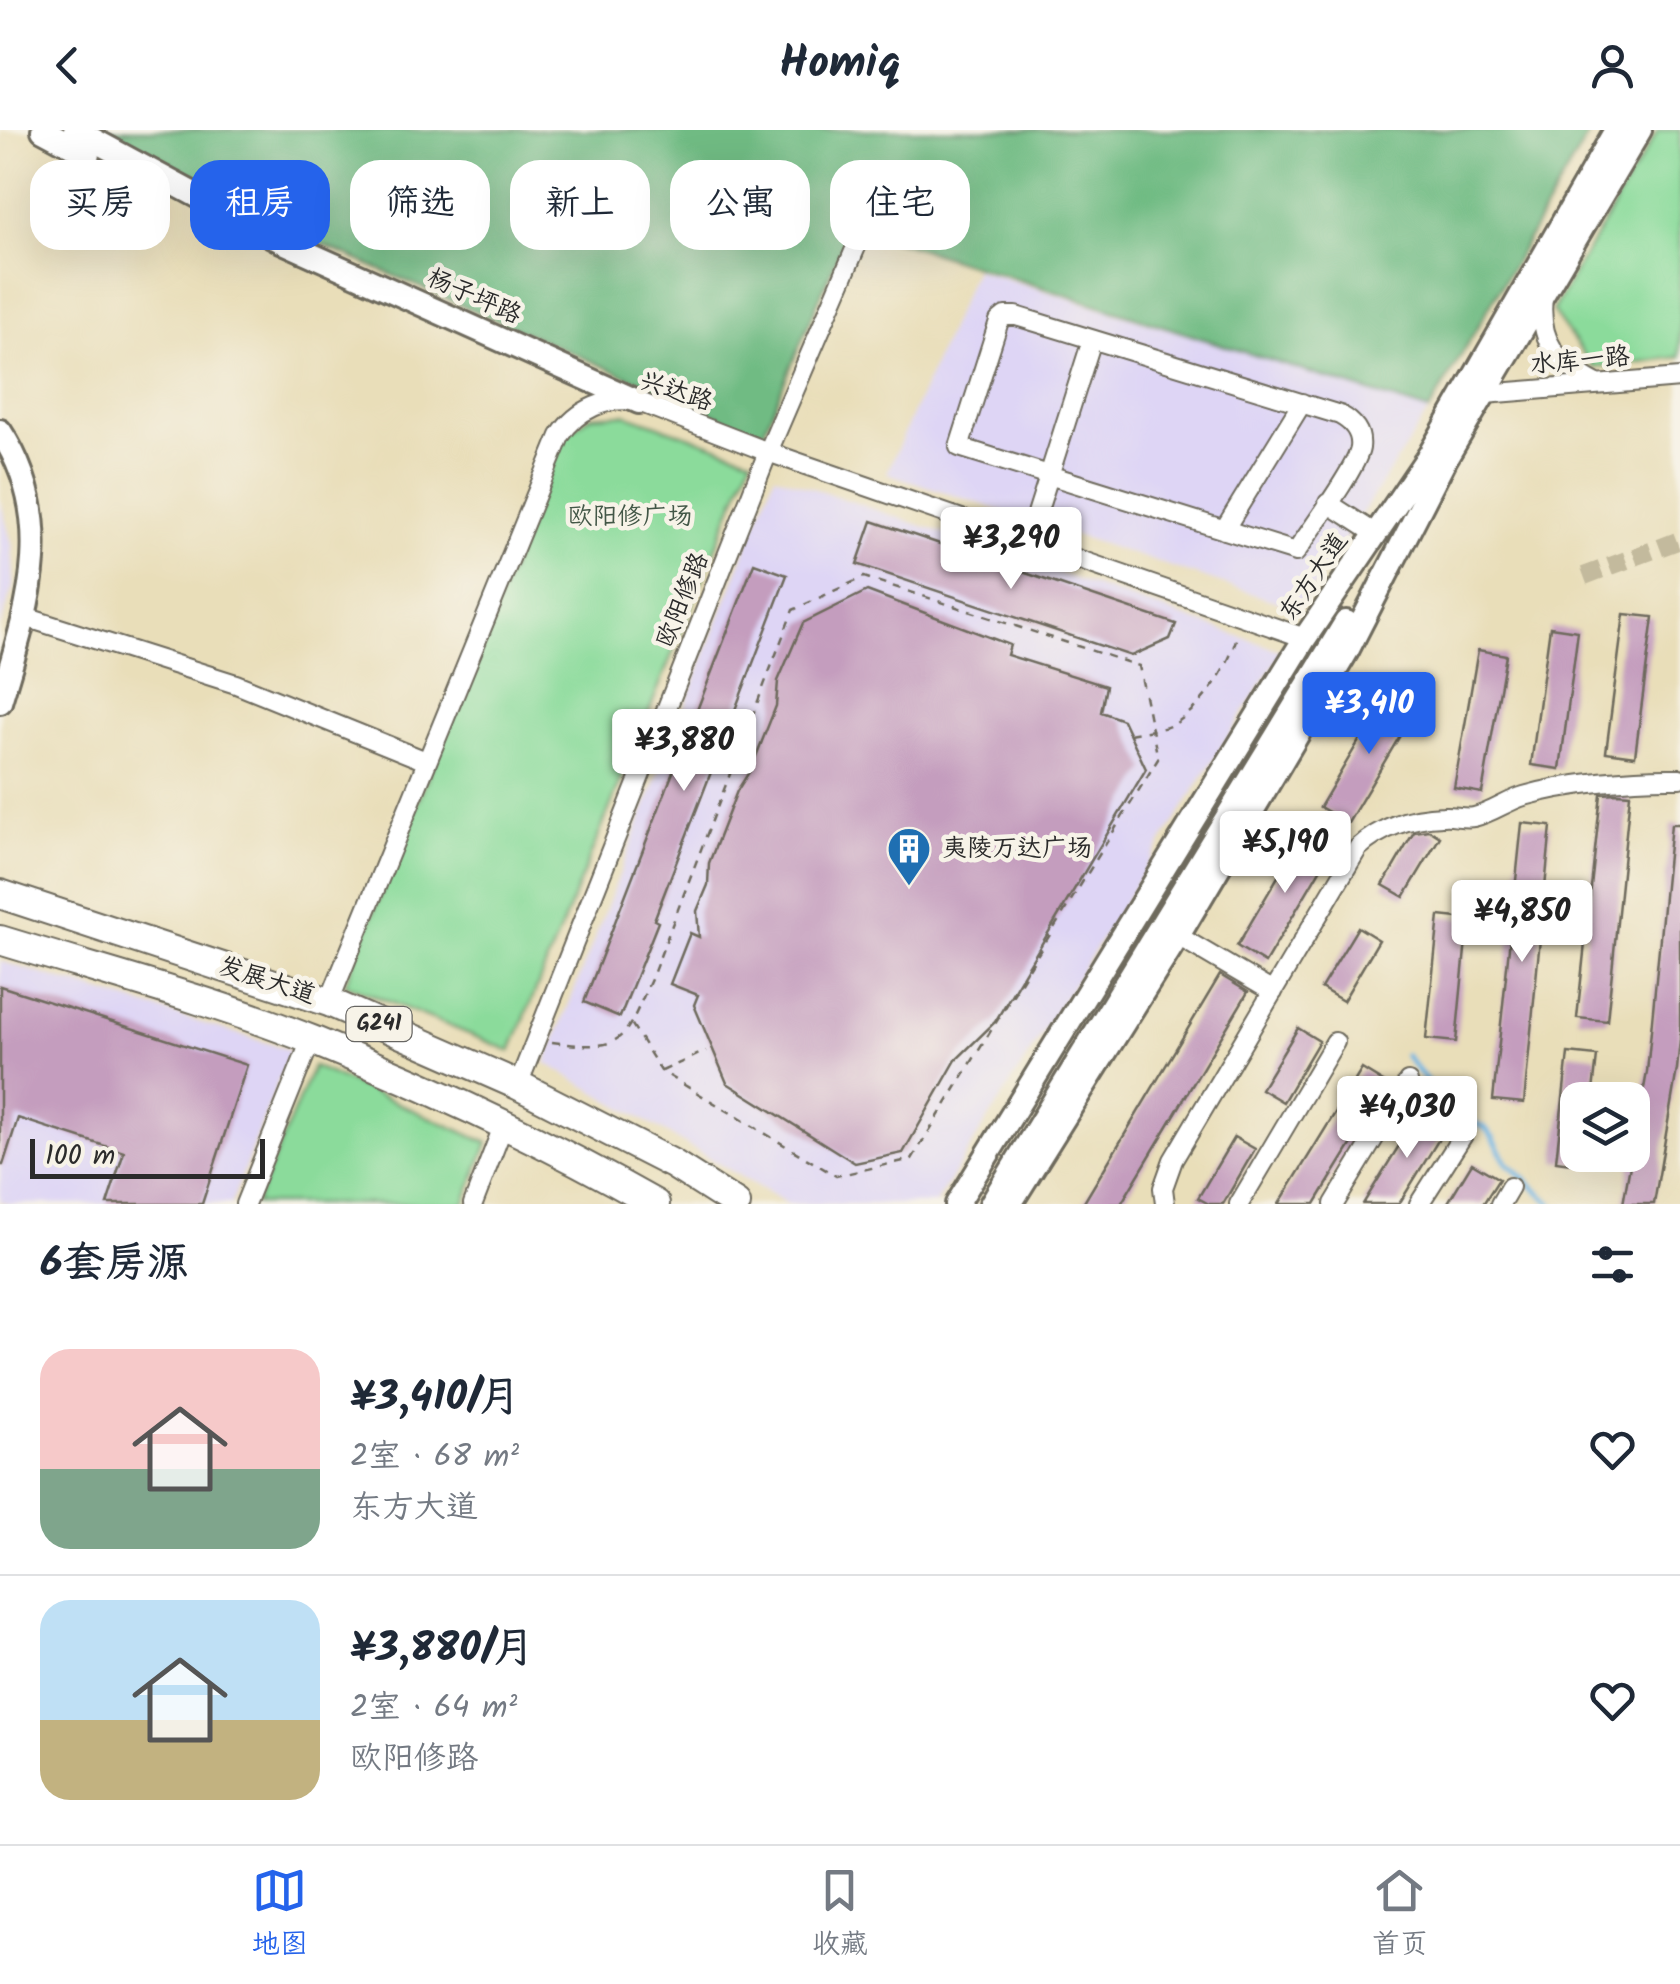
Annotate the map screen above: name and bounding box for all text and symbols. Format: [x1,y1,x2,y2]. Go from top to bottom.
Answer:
text: Homiq [779,29,901,101]
icon: back [40,38,95,93]
icon: person [1585,38,1640,93]
chip: 买房 [30,160,170,250]
chip: 租房 [190,160,330,250]
chip: 筛选 [350,160,490,250]
chip: 新上 [510,160,650,250]
chip: 公寓 [670,160,810,250]
chip: 住宅 [830,160,970,250]
street label: 杨子坪路 [420,258,528,336]
street label: 水库一路 [1528,337,1632,385]
street label: 兴达路 [634,361,718,423]
park label: 欧阳修广场 [567,497,693,537]
pin: ¥3,290 [930,507,1092,592]
text: ¥3,290 [963,514,1059,565]
street label: 东方大道 [1269,524,1359,630]
street label: 欧阳修路 [646,546,720,654]
pin: ¥3,410 [1288,672,1450,757]
text: ¥3,410 [1324,679,1414,730]
pin: ¥3,880 [603,709,765,794]
text: ¥3,880 [634,716,734,767]
pin: ¥5,190 [1204,811,1366,896]
text: ¥5,190 [1242,818,1328,869]
building icon: 夷陵万达广场 [886,826,932,887]
place label: 夷陵万达广场 [942,829,1092,869]
pin: ¥4,850 [1441,880,1603,965]
text: ¥4,850 [1474,887,1571,938]
street label: 发展大道 [213,947,321,1015]
road number: G241 [346,1007,412,1041]
pin: ¥4,030 [1326,1076,1488,1161]
map controls [1560,1082,1650,1172]
button: layers [1560,1082,1650,1172]
text: ¥4,030 [1359,1083,1455,1134]
scale bar [30,1134,265,1178]
text: 100 m [45,1134,115,1179]
text: 6套房源 [40,1231,189,1298]
icon: filters [1585,1237,1640,1292]
text: ¥3,410/月 [350,1365,521,1432]
icon: home [120,1389,240,1509]
icon: heart [1585,1422,1640,1477]
text: 2室 · 68 m² [350,1432,519,1483]
text: 东方大道 [350,1483,478,1534]
text: ¥3,880/月 [350,1616,535,1683]
icon: home [120,1640,240,1760]
icon: heart [1585,1673,1640,1728]
text: 2室 · 64 m² [350,1683,517,1734]
text: 欧阳修路 [350,1734,478,1785]
tab: 地图 [252,1863,308,1968]
tab: 收藏 [812,1863,868,1968]
tab: 首页 [1372,1863,1428,1968]

